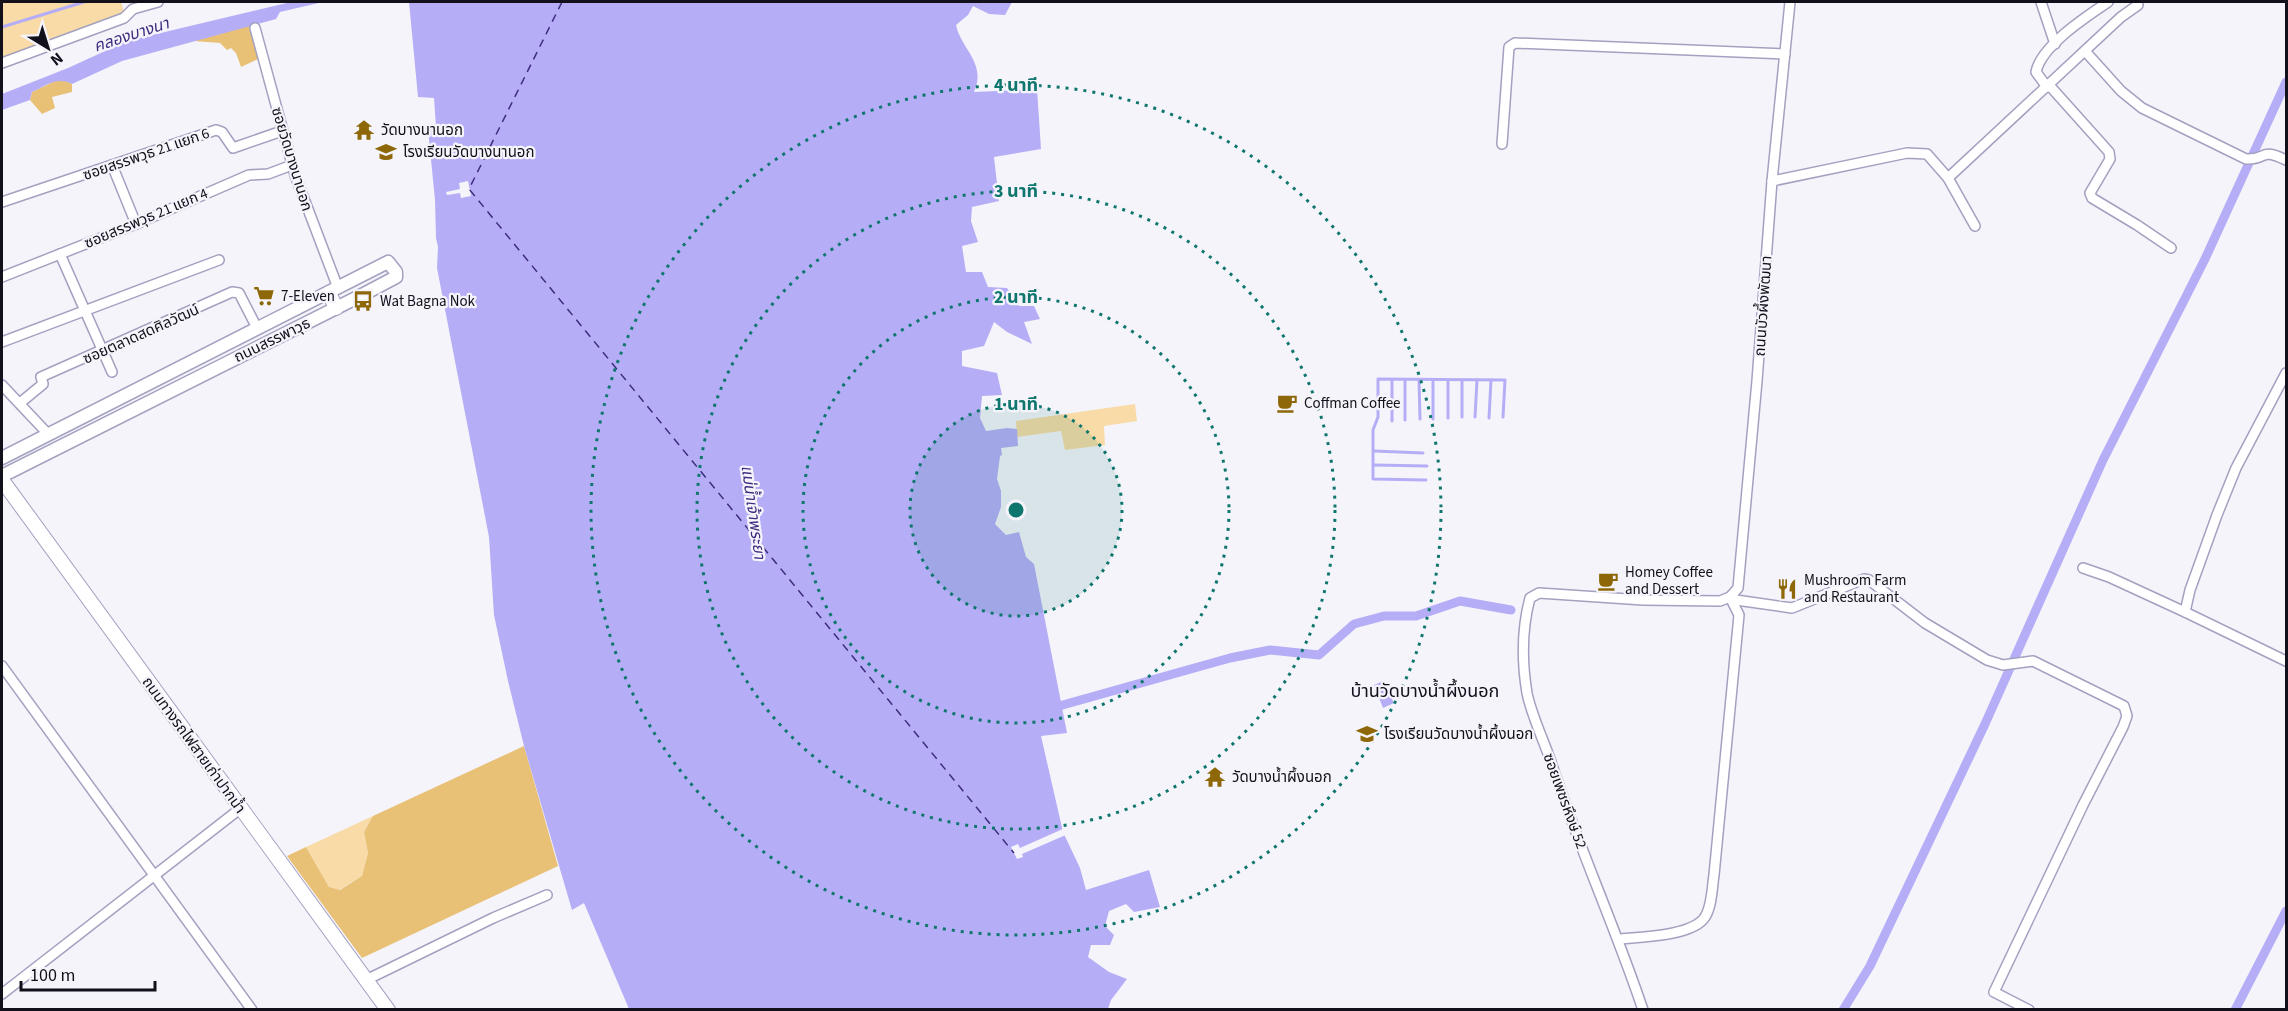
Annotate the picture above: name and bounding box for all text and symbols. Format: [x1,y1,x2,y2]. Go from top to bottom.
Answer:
water label: คลองบางนา [91,12,173,57]
north arrow [18,18,78,78]
text: N [46,47,68,71]
text: 4 นาที [994,73,1038,98]
street label: ซอยวัดบางนานอก [266,105,317,214]
temple icon: วัดบางนานอก [352,118,376,142]
place label: วัดบางนานอก [381,120,463,141]
street label: ซอยสรรพวุธ 21 แยก 6 [80,123,212,186]
school or university icon: โรงเรียนวัดบางนานอก [374,140,398,164]
place label: โรงเรียนวัดบางนานอก [403,142,534,163]
text: 3 นาที [994,179,1038,204]
street label: ซอยสรรพวุธ 21 แยก 4 [81,183,212,254]
street label: ถนนบัวผึ้งพัฒนา [1749,255,1777,357]
supermarket icon: 7-Eleven [252,284,276,308]
text: 2 นาที [994,285,1038,310]
place label: 7-Eleven [281,286,335,307]
bus stop icon: Wat Bagna Nok [351,289,375,313]
place label: Wat Bagna Nok [380,291,476,312]
street label: ซอยตลาดสดศิลวัฒน์ [80,299,203,370]
street label: ถนนสรรพาวุธ [230,313,314,368]
cafe icon: Coffman Coffee [1275,391,1299,415]
text: 1 นาที [994,392,1038,417]
place label: Coffman Coffee [1304,393,1401,414]
water label: แม่น้ำเจ้าพระยา [736,464,772,562]
centre of rings [1006,500,1026,520]
place label: Homey Coffee and Dessert [1625,562,1713,600]
cafe icon: Homey Coffee and Dessert [1596,569,1620,593]
place label: Mushroom Farm and Restaurant [1804,570,1906,608]
restaurant icon: Mushroom Farm and Restaurant [1775,577,1799,601]
street label: ถนนทางรถไฟสายเก่าปากน้ำ [137,672,251,818]
district label: บ้านวัดบางน้ำผึ้งนอก [1351,678,1499,704]
school or university icon: โรงเรียนวัดบางน้ำผึ้งนอก [1355,722,1379,746]
place label: โรงเรียนวัดบางน้ำผึ้งนอก [1384,723,1533,745]
street label: ซอยเพชรหึงษ์ 52 [1537,750,1592,852]
temple icon: วัดบางน้ำผึ้งนอก [1203,765,1227,789]
place label: วัดบางน้ำผึ้งนอก [1232,766,1332,788]
scale bar [21,954,154,992]
text: 100 m [30,963,75,988]

